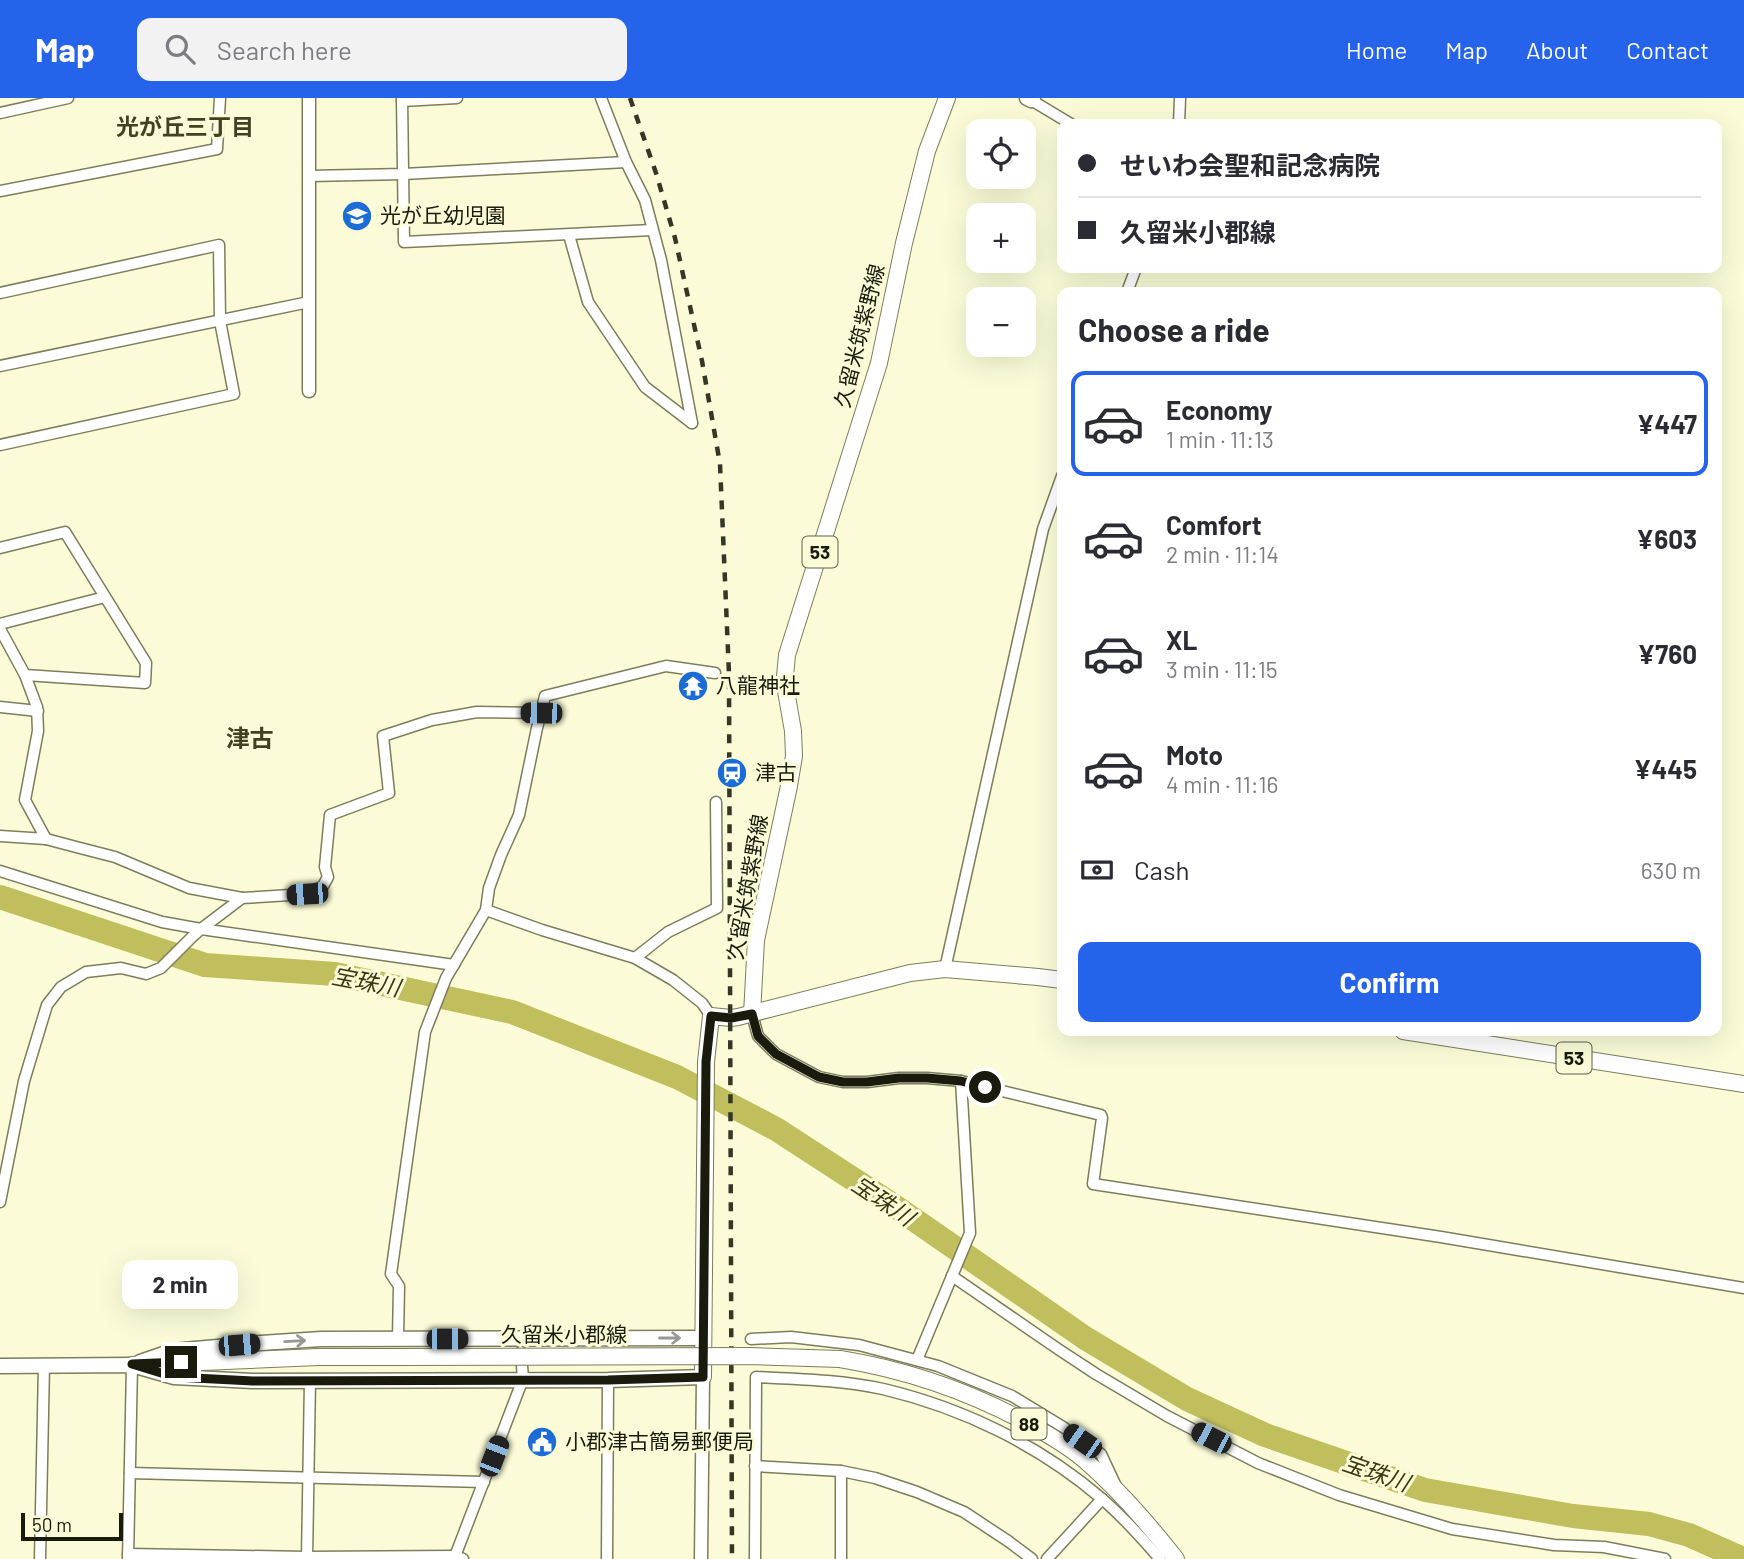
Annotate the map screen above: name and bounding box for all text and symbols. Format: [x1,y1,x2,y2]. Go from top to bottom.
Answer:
search box [137,18,627,81]
text: Map [35,29,95,69]
icon: search [161,30,199,68]
text: Search here [217,34,352,65]
text: Home [1346,35,1407,64]
text: Map [1445,35,1488,64]
text: About [1526,35,1588,64]
text: Contact [1626,35,1709,64]
district label: 光が丘三丁目 [116,112,254,140]
map controls [966,119,1036,357]
button: locate [966,119,1036,189]
text: せいわ会聖和記念病院 [1120,149,1380,180]
school or university icon: 光が丘幼児園 [340,199,374,233]
place label: 光が丘幼児園 [380,202,506,227]
button: + [966,203,1036,273]
text: 久留米小郡線 [1120,216,1276,247]
street label: 久留米筑紫野線 [829,261,888,410]
button: − [966,287,1036,357]
text: Choose a ride [1078,310,1270,348]
icon: car [1082,392,1145,455]
text: Economy [1166,394,1272,425]
text: ¥447 [1637,408,1697,439]
text: 1 min · 11:13 [1166,425,1274,453]
icon: car [1082,507,1145,570]
text: Comfort [1166,509,1262,540]
text: ¥603 [1636,523,1697,554]
road number: 53 [802,536,838,568]
text: 2 min · 11:14 [1166,540,1279,568]
icon: car [1082,622,1145,685]
text: XL [1166,624,1197,655]
text: ¥760 [1637,638,1697,669]
text: 3 min · 11:15 [1166,655,1278,683]
temple icon: 八龍神社 [676,669,710,703]
place label: 八龍神社 [716,672,800,697]
car [520,702,563,724]
district label: 津古 [226,723,274,752]
icon: car [1082,737,1145,800]
text: Moto [1166,739,1223,770]
text: ¥445 [1634,753,1697,784]
station icon: 津古 [715,756,749,790]
place label: 津古 [755,759,797,784]
text: 4 min · 11:16 [1166,770,1278,798]
street label: 久留米筑紫野線 [721,812,772,961]
icon: cash [1078,851,1116,889]
text: Cash [1134,854,1189,885]
text: 630 m [1641,856,1701,884]
car [286,882,329,906]
button: Confirm [1078,942,1701,1022]
water label: 宝珠川 [330,961,406,1002]
road number: 53 [1556,1042,1592,1074]
route start [969,1071,1001,1103]
water label: 宝珠川 [847,1169,922,1233]
callout: 2 min [123,1260,239,1310]
text: 2 min [152,1270,208,1298]
street label: 久留米小郡線 [501,1321,627,1346]
car [427,1329,469,1350]
one-way arrow [658,1331,681,1345]
car [218,1333,261,1357]
one-way arrow [284,1334,307,1347]
route end [165,1346,197,1378]
road number: 88 [1012,1408,1046,1440]
car [1188,1419,1235,1457]
car [1059,1420,1106,1462]
public building icon: 小郡津古簡易郵便局 [525,1425,559,1459]
place label: 小郡津古簡易郵便局 [565,1428,754,1453]
car [477,1433,512,1479]
water label: 宝珠川 [1339,1448,1416,1498]
scale bar [21,1510,122,1542]
text: 50 m [32,1513,72,1536]

